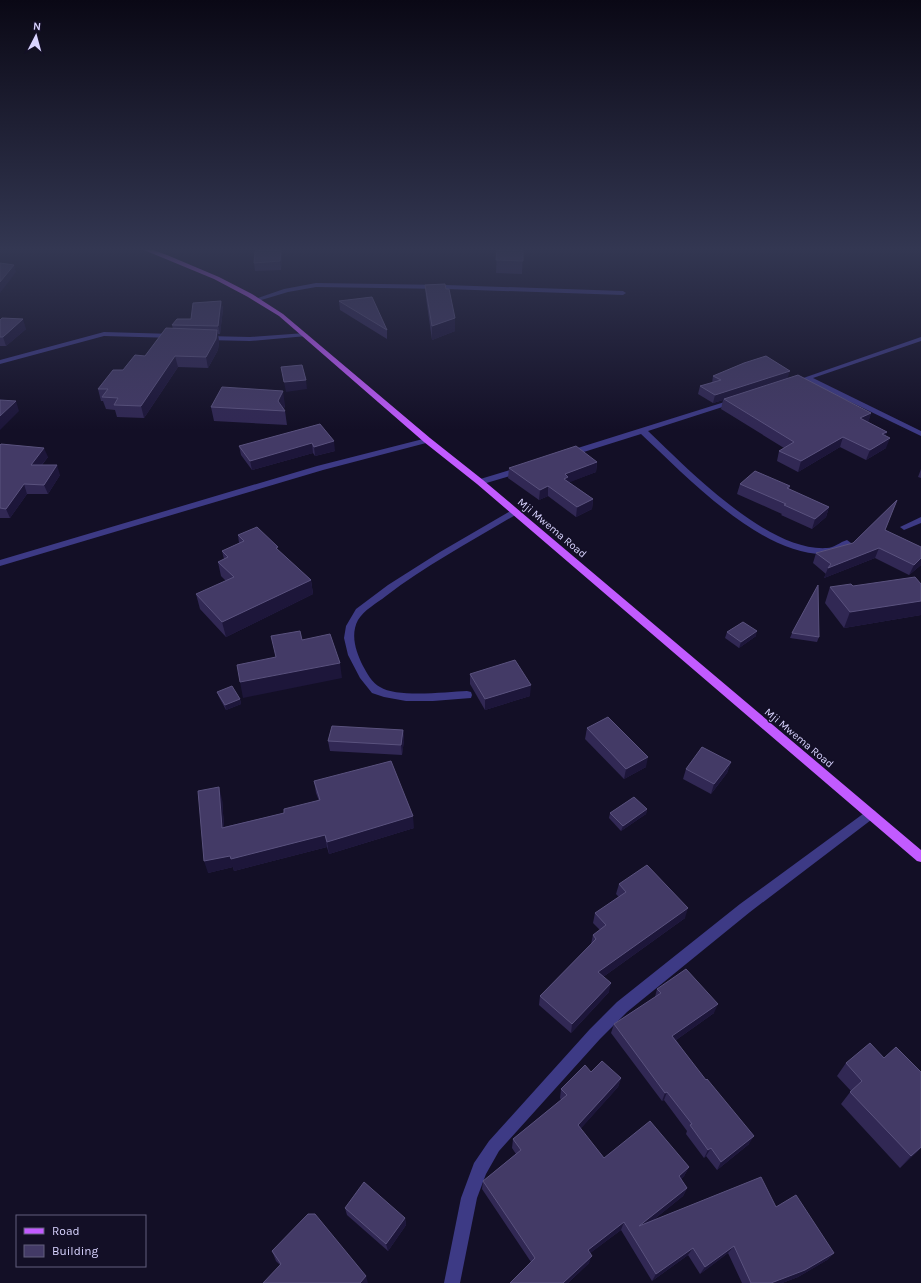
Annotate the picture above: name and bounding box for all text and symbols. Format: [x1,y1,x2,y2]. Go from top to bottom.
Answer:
north arrow [16,16,56,56]
text: N [32,20,42,33]
street label: Mji Mwema Road [515,495,589,561]
street label: Mji Mwema Road [762,705,836,771]
legend [16,1215,146,1267]
text: Road [52,1224,80,1238]
text: Building [52,1244,99,1258]

